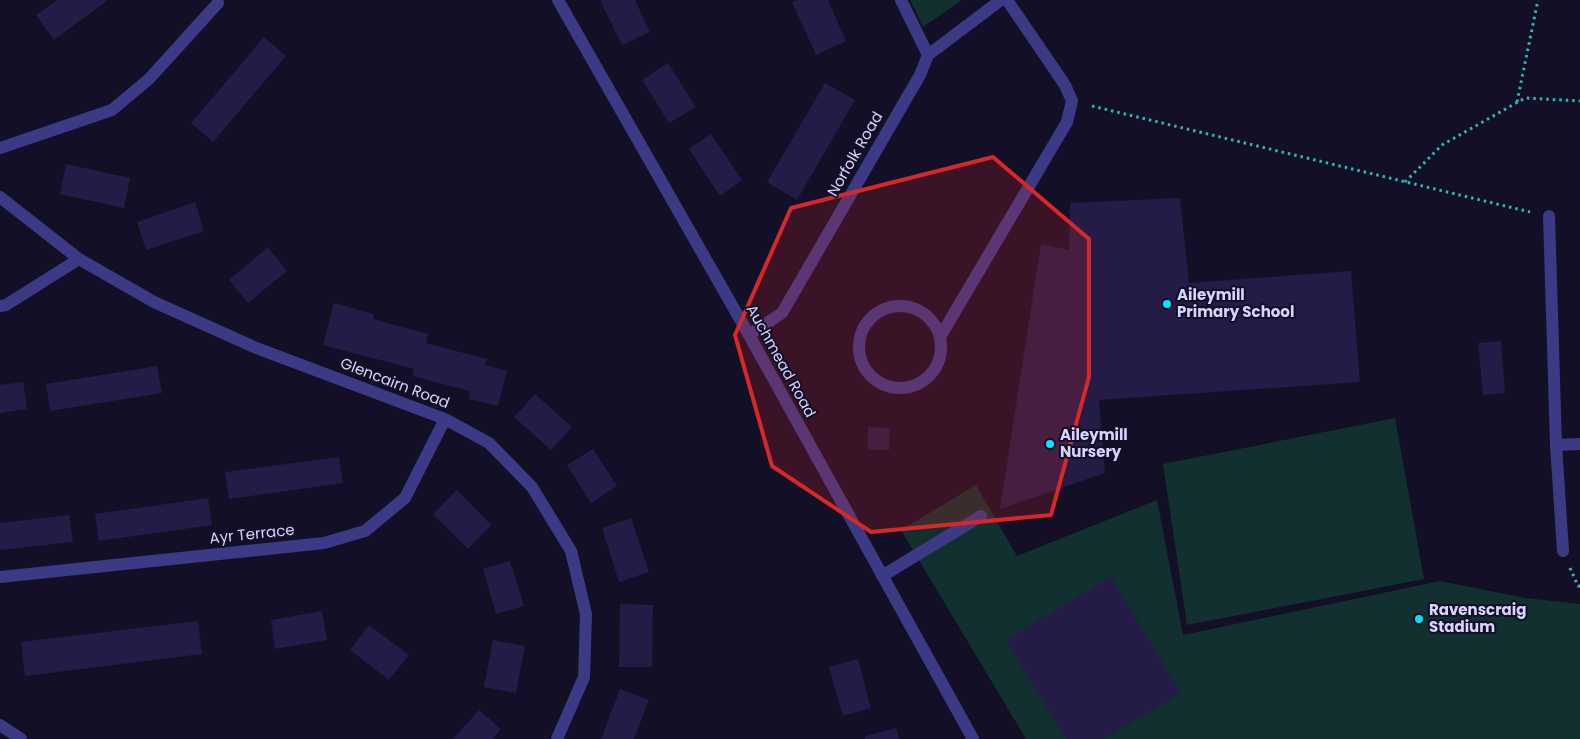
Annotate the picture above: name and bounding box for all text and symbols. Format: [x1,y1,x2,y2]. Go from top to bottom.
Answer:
street label: Norfolk Road [822,107,887,200]
place label: Aileymill Primary School [1177,284,1294,322]
marker: Aileymill Primary School [1161,298,1173,310]
street label: Auchmead Road [742,300,821,421]
street label: Glencairn Road [338,352,453,413]
place label: Aileymill Nursery [1060,424,1128,462]
marker: Aileymill Nursery [1044,438,1056,450]
street label: Ayr Terrace [208,519,295,548]
place label: Ravenscraig Stadium [1429,599,1526,637]
marker: Ravenscraig Stadium [1413,613,1425,625]

